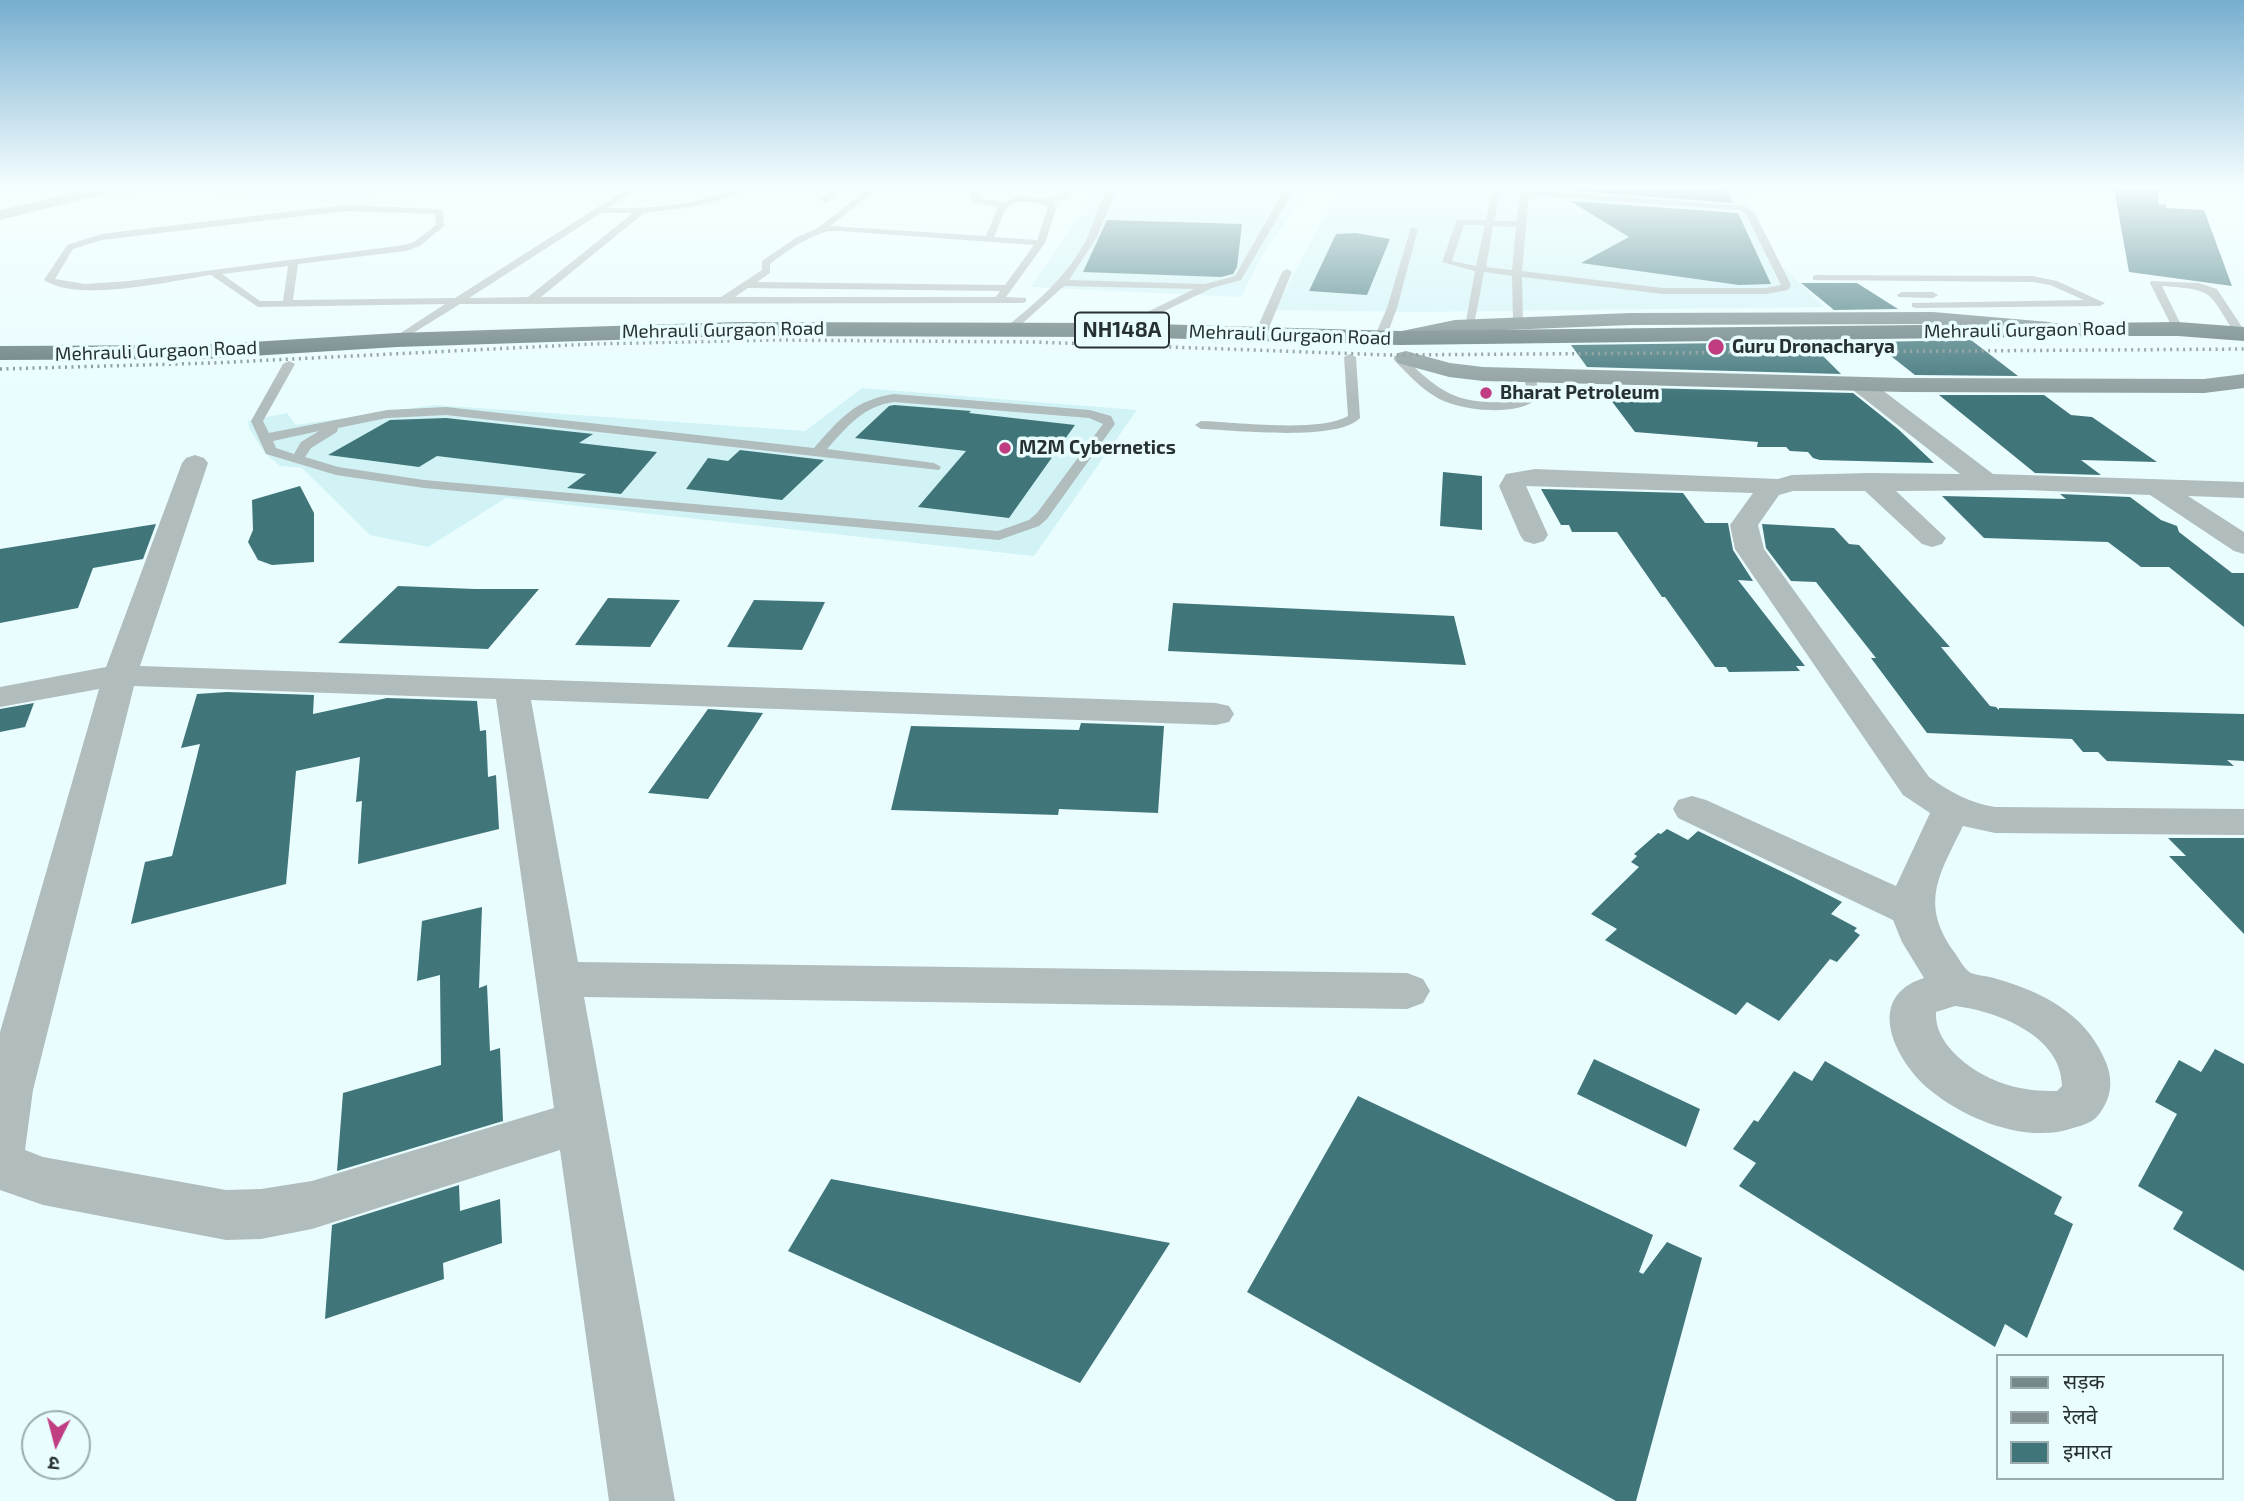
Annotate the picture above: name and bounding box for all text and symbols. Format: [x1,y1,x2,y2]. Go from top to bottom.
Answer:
road number: NH148A [1075,312,1169,348]
street label: Mehrauli Gurgaon Road [622,317,824,343]
street label: Mehrauli Gurgaon Road [1924,317,2126,343]
street label: Mehrauli Gurgaon Road [1188,320,1392,350]
street label: Mehrauli Gurgaon Road [54,336,258,366]
place label: Guru Dronacharya [1732,336,1895,358]
marker: Guru Dronacharya [1706,337,1726,357]
place label: Bharat Petroleum [1500,382,1659,404]
marker: Bharat Petroleum [1478,385,1494,401]
place label: M2M Cybernetics [1019,437,1176,459]
marker: M2M Cybernetics [997,440,1013,456]
legend [1996,1354,2223,1480]
text: सड़क [2063,1368,2105,1393]
text: रेलवे [2063,1403,2098,1428]
north arrow [21,1410,91,1480]
text: इमारत [2063,1438,2112,1463]
text: उ [47,1452,61,1476]

